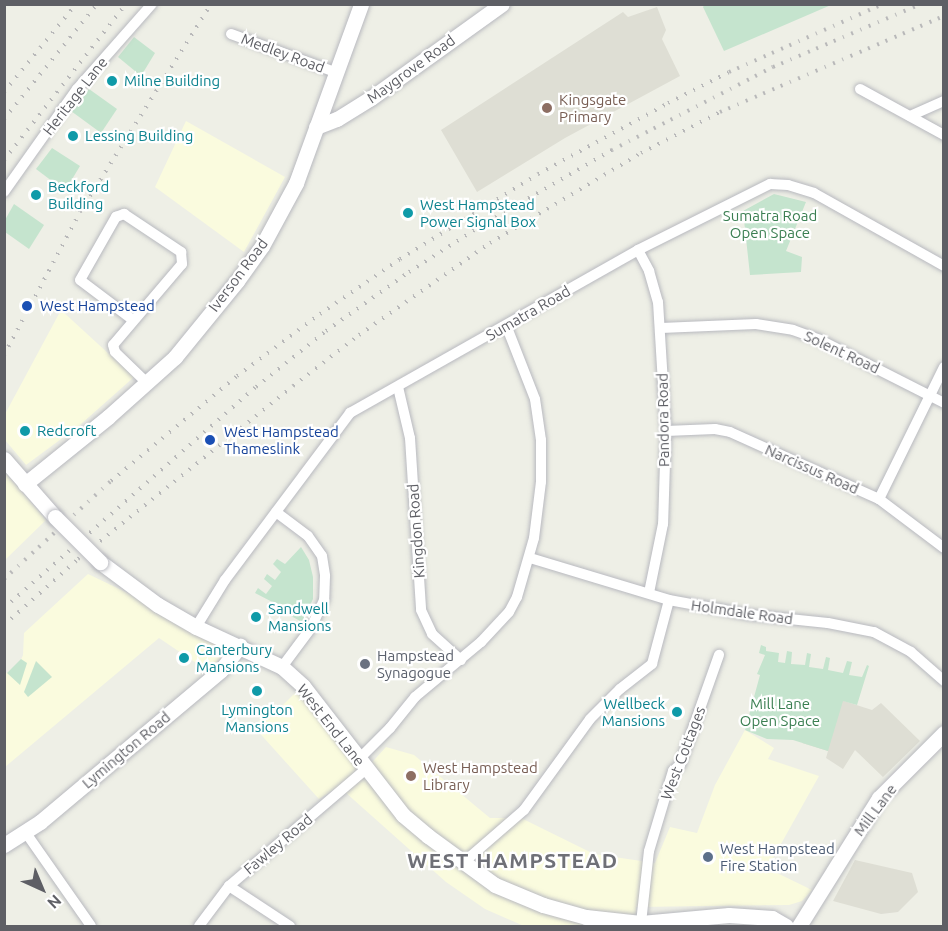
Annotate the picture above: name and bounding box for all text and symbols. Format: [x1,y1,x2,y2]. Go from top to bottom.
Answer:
street label: Medley Road [239,30,327,76]
street label: Maygrove Road [363,31,459,107]
street label: Heritage Lane [39,53,111,139]
place label: Milne Building [124,72,220,90]
marker: Milne Building [105,74,119,88]
place label: Kingsgate Primary [559,90,626,125]
marker: Kingsgate Primary [540,101,554,115]
place label: Lessing Building [85,127,193,145]
marker: Lessing Building [66,129,80,143]
place label: Beckford Building [48,177,109,212]
marker: Beckford Building [29,188,43,202]
place label: West Hampstead Power Signal Box [420,195,536,230]
marker: West Hampstead Power Signal Box [401,206,415,220]
park label: Sumatra Road Open Space [723,206,817,241]
street label: Iverson Road [205,235,271,315]
street label: Sumatra Road [483,282,573,344]
marker: West Hampstead [18,297,36,315]
place label: West Hampstead [40,297,155,315]
street label: Solent Road [801,327,883,377]
street label: Pandora Road [653,373,673,467]
place label: Redcroft [37,422,96,440]
place label: West Hampstead Thameslink [224,422,339,457]
marker: Redcroft [18,424,32,438]
marker: West Hampstead Thameslink [201,431,219,449]
street label: Narcissus Road [762,440,862,498]
street label: Kingdon Road [404,483,428,579]
street label: Holmdale Road [690,596,794,628]
place label: Sandwell Mansions [268,599,331,634]
marker: Sandwell Mansions [249,610,263,624]
place label: Canterbury Mansions [196,640,272,675]
place label: Hampstead Synagogue [377,646,454,681]
marker: Canterbury Mansions [177,651,191,665]
marker: Hampstead Synagogue [358,657,372,671]
street label: West End Lane [293,680,369,770]
marker: Lymington Mansions [250,684,264,698]
place label: Wellbeck Mansions [602,694,665,729]
park label: Mill Lane Open Space [740,694,820,729]
place label: Lymington Mansions [221,700,293,735]
street label: West Cottages [657,704,709,802]
marker: Wellbeck Mansions [670,705,684,719]
street label: Lymington Road [78,708,174,792]
place label: West Hampstead Library [423,758,538,793]
marker: West Hampstead Library [404,769,418,783]
street label: Mill Lane [850,781,900,839]
street label: Fawley Road [240,810,316,878]
place label: West Hampstead Fire Station [720,839,835,874]
district label: WEST HAMPSTEAD [407,847,619,873]
marker: West Hampstead Fire Station [701,850,715,864]
north arrow [12,859,72,919]
text: N [44,891,65,913]

